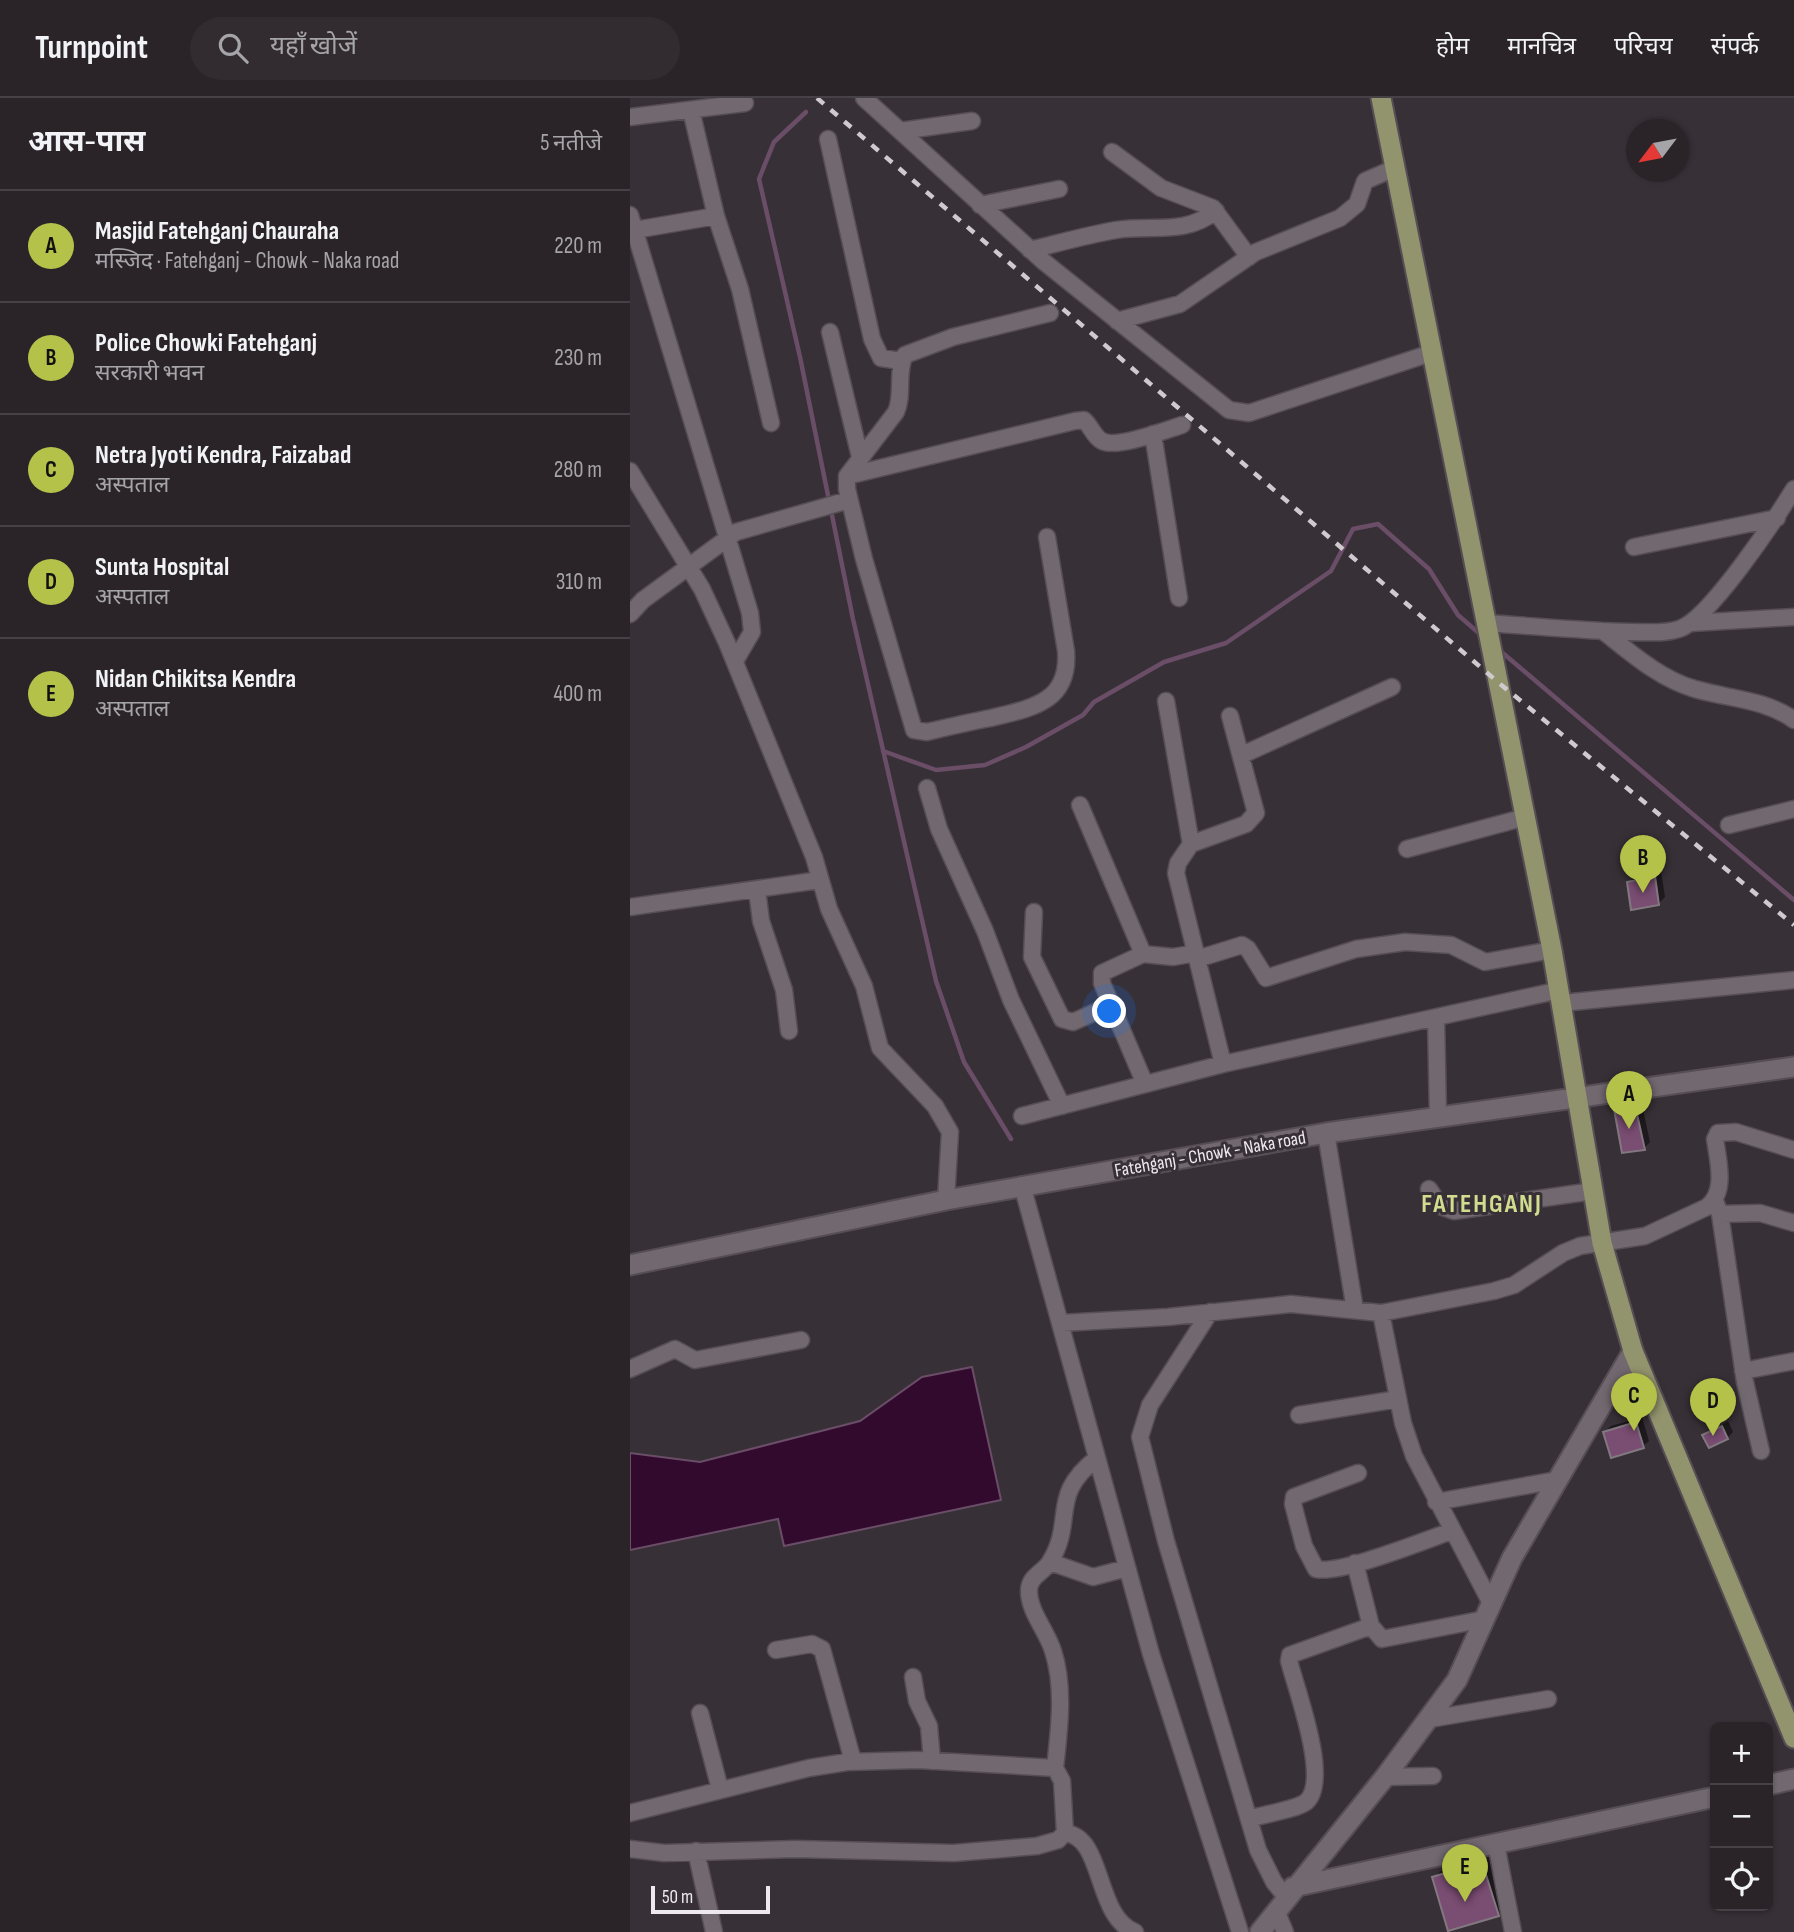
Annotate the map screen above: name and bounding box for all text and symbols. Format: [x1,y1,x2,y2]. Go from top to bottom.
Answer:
search box [190,17,680,80]
text: Turnpoint [35,28,148,68]
icon: search [214,29,252,67]
text: यहाँ खोजें [270,31,357,62]
text: होम [1436,32,1469,61]
text: मानचित्र [1507,32,1576,61]
text: परिचय [1614,32,1673,61]
text: संपर्क [1711,32,1759,61]
north arrow [1626,119,1689,182]
text: आस-पास [28,124,145,160]
text: 5 नतीजे [540,129,602,157]
text: Masjid Fatehganj Chauraha [95,216,339,247]
text: A [46,232,56,260]
text: 220 m [554,232,602,260]
text: मस्जिद · Fatehganj - Chowk - Naka road [95,247,399,275]
text: Police Chowki Fatehganj [95,328,317,359]
text: B [46,344,56,372]
text: 230 m [554,344,602,372]
text: सरकारी भवन [95,359,204,387]
text: Netra Jyoti Kendra, Faizabad [95,440,351,471]
text: C [45,456,57,484]
text: 280 m [554,456,602,484]
text: अस्पताल [95,471,169,499]
text: Sunta Hospital [95,552,229,583]
text: D [45,568,57,596]
text: 310 m [556,568,602,596]
text: अस्पताल [95,583,169,611]
text: Nidan Chikitsa Kendra [95,664,296,695]
text: E [46,680,56,708]
text: 400 m [553,680,602,708]
text: अस्पताल [95,695,169,723]
pin: B [1620,835,1666,893]
your location [1092,994,1126,1028]
pin: A [1606,1071,1652,1129]
street label: Fatehganj - Chowk - Naka road [1113,1126,1308,1183]
district label: FATEHGANJ [1421,1189,1543,1220]
pin: C [1611,1373,1657,1431]
pin: D [1690,1378,1736,1436]
map controls [1710,1722,1773,1911]
button: + [1710,1722,1773,1785]
button: − [1710,1785,1773,1848]
pin: E [1442,1844,1488,1902]
button: locate [1710,1848,1773,1911]
scale bar [651,1883,770,1915]
text: 50 m [662,1886,693,1909]

